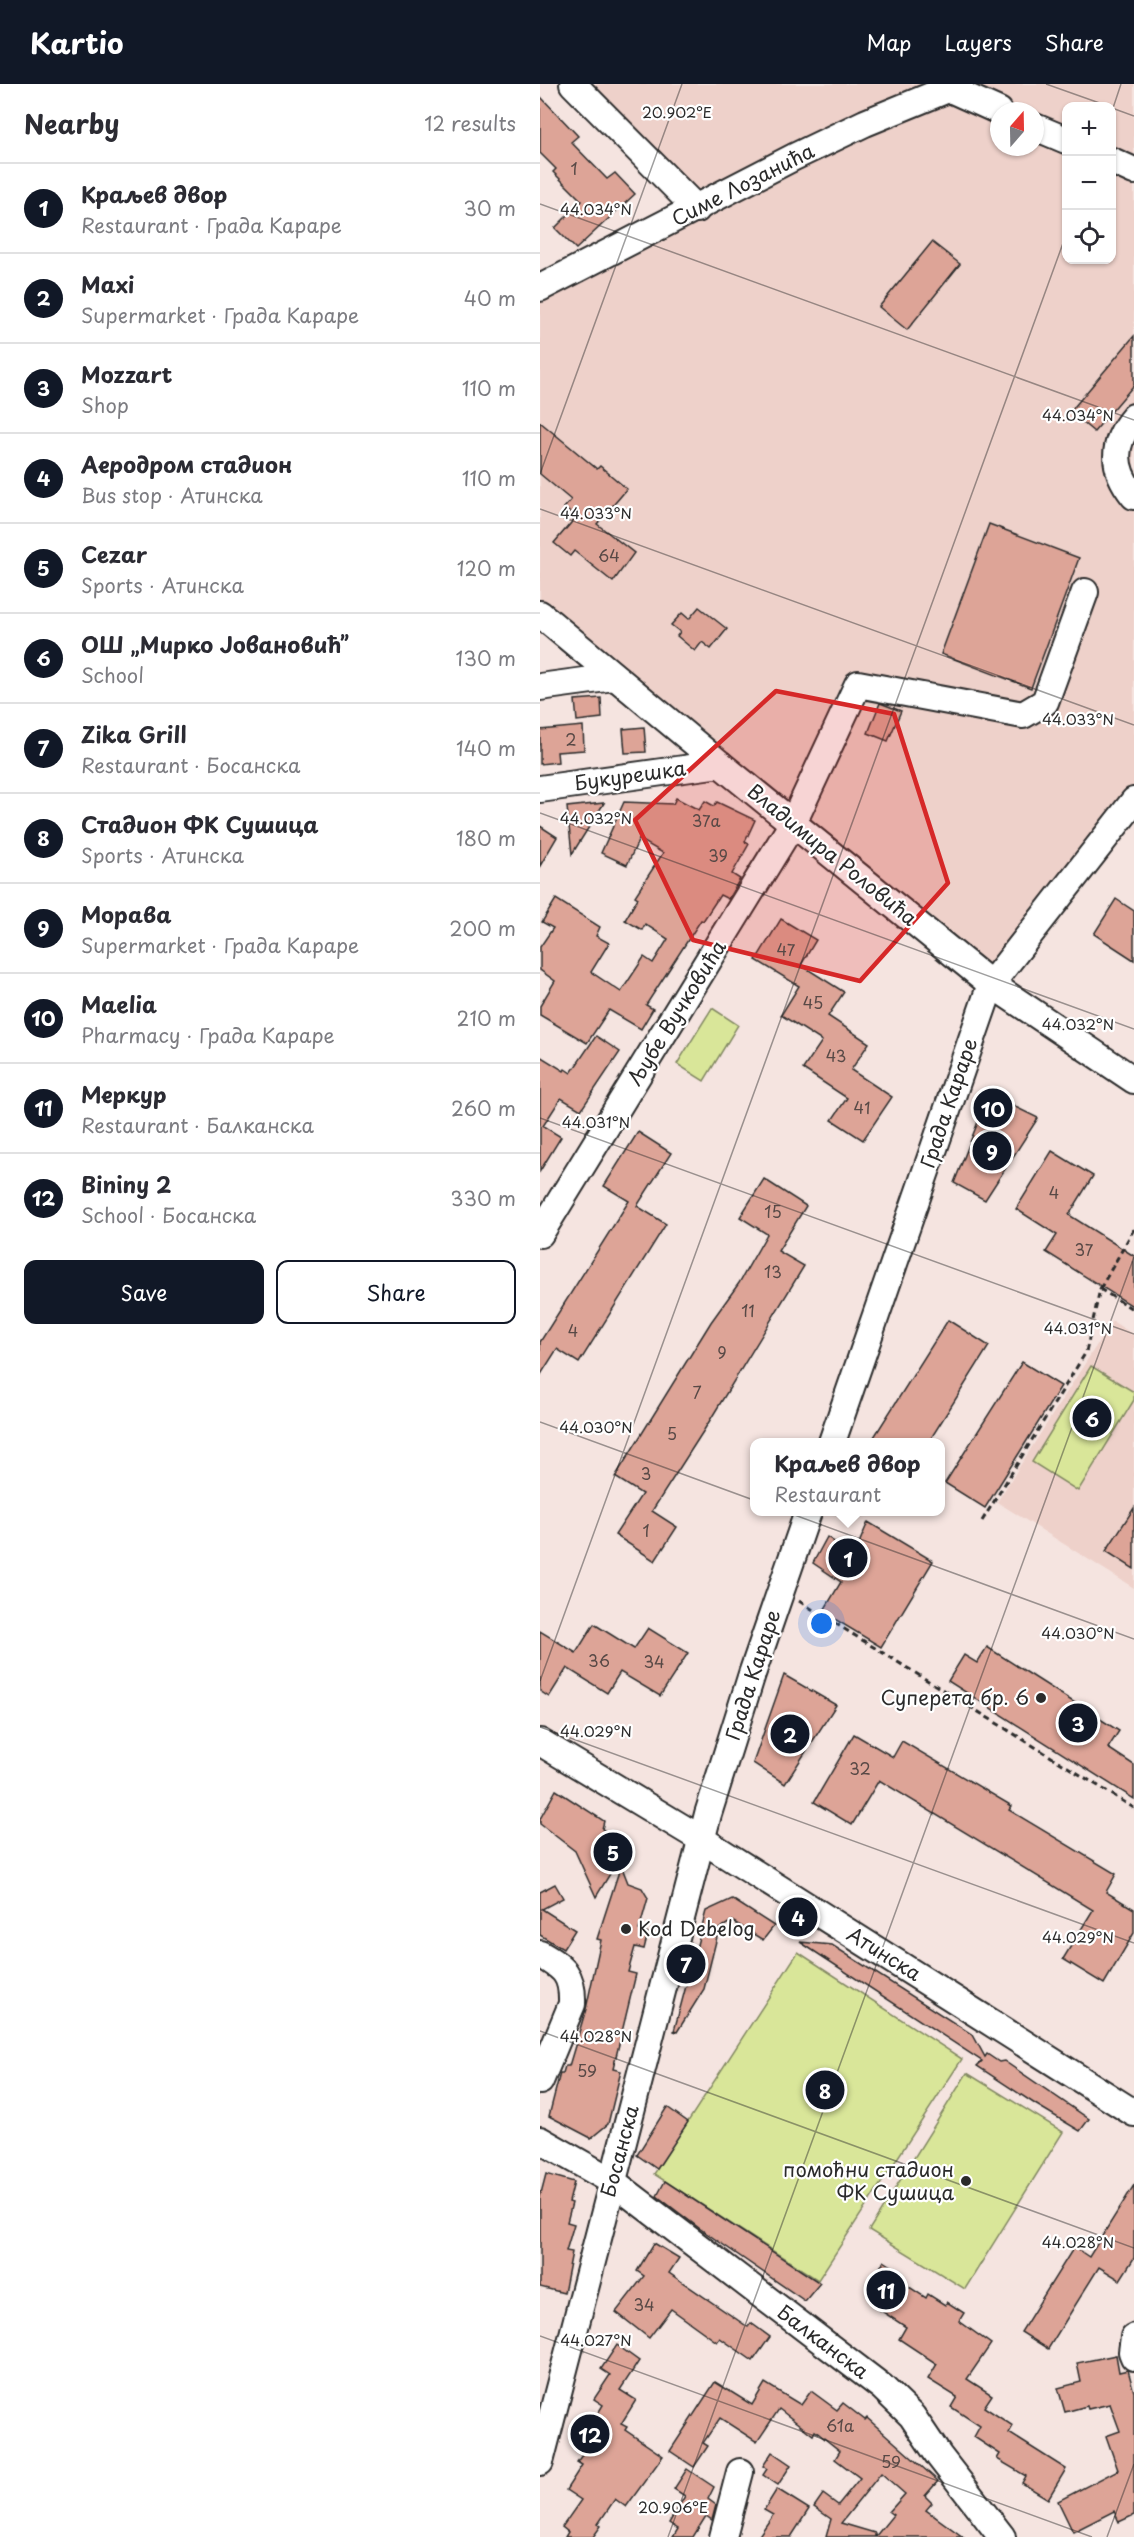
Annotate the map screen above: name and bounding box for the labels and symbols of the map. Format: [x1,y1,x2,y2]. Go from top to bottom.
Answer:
text: 20.902°E [642,100,712,123]
north arrow [990,102,1044,156]
street label: Симе Лозанића [666,135,819,233]
house number: 1 [570,156,578,180]
text: 44.034°N [560,197,632,220]
text: 44.034°N [1042,403,1114,426]
text: 44.033°N [560,501,632,524]
house number: 64 [598,543,620,567]
text: 44.033°N [1042,707,1114,730]
house number: 2 [565,727,577,751]
street label: Букурешка [572,752,688,798]
street label: Владимира Роловића [741,776,924,933]
text: 44.032°N [560,806,632,829]
house number: 37a [692,808,720,832]
house number: 39 [708,843,728,867]
street label: Љубе Вучковића [619,934,733,1091]
house number: 47 [777,937,796,961]
house number: 45 [803,990,823,1014]
text: 44.032°N [1042,1012,1114,1035]
street label: Града Караре [912,1034,984,1172]
house number: 43 [826,1043,846,1067]
pin: 10 [974,1086,1012,1130]
house number: 41 [854,1095,870,1119]
text: 44.031°N [562,1110,630,1133]
pin: 9 [972,1128,1012,1174]
house number: 4 [1049,1180,1059,1204]
house number: 15 [764,1199,782,1223]
house number: 37 [1075,1237,1094,1261]
house number: 13 [764,1259,782,1283]
house number: 11 [741,1298,755,1322]
text: 44.031°N [1044,1316,1112,1339]
house number: 4 [568,1318,578,1342]
house number: 9 [717,1340,727,1364]
house number: 7 [692,1380,702,1404]
pin: 6 [1072,1396,1112,1440]
text: 44.030°N [559,1415,633,1438]
house number: 5 [667,1421,677,1445]
house number: 3 [641,1461,651,1485]
house number: 1 [642,1518,650,1542]
pin: 1 [828,1536,868,1580]
street label: Града Караре [717,1606,787,1744]
your location [807,1609,836,1638]
text: 44.030°N [1041,1621,1115,1644]
house number: 36 [588,1648,610,1672]
house number: 34 [643,1649,665,1673]
place label: Суперета бр. 6 [880,1682,1029,1712]
marker: Суперета бр. 6 [1034,1691,1048,1705]
pin: 3 [1058,1700,1098,1746]
pin: 2 [770,1712,810,1756]
text: 44.029°N [560,1719,632,1742]
house number: 32 [849,1756,871,1780]
pin: 5 [594,1830,632,1874]
pin: 4 [778,1894,818,1940]
place label: Kod Debelog [638,1913,755,1943]
street label: Атинска [842,1919,928,1988]
marker: Kod Debelog [619,1922,633,1936]
text: 44.029°N [1042,1925,1114,1948]
pin: 7 [666,1942,706,1986]
text: 44.028°N [560,2024,632,2047]
house number: 59 [577,2058,597,2082]
pin: 8 [806,2068,844,2112]
street label: Босанска [592,2101,646,2200]
place label: помоћни стадион ФК Сушица [783,2154,954,2207]
marker: помоћни стадион ФК Сушица [959,2174,973,2188]
text: 44.028°N [1042,2230,1114,2253]
pin: 11 [866,2268,906,2312]
house number: 34 [633,2292,655,2316]
street label: Балканска [772,2297,876,2386]
text: 44.027°N [560,2328,632,2351]
pin: 12 [571,2412,610,2456]
house number: 61a [826,2413,854,2437]
house number: 59 [881,2449,901,2473]
text: 20.906°E [638,2495,708,2518]

